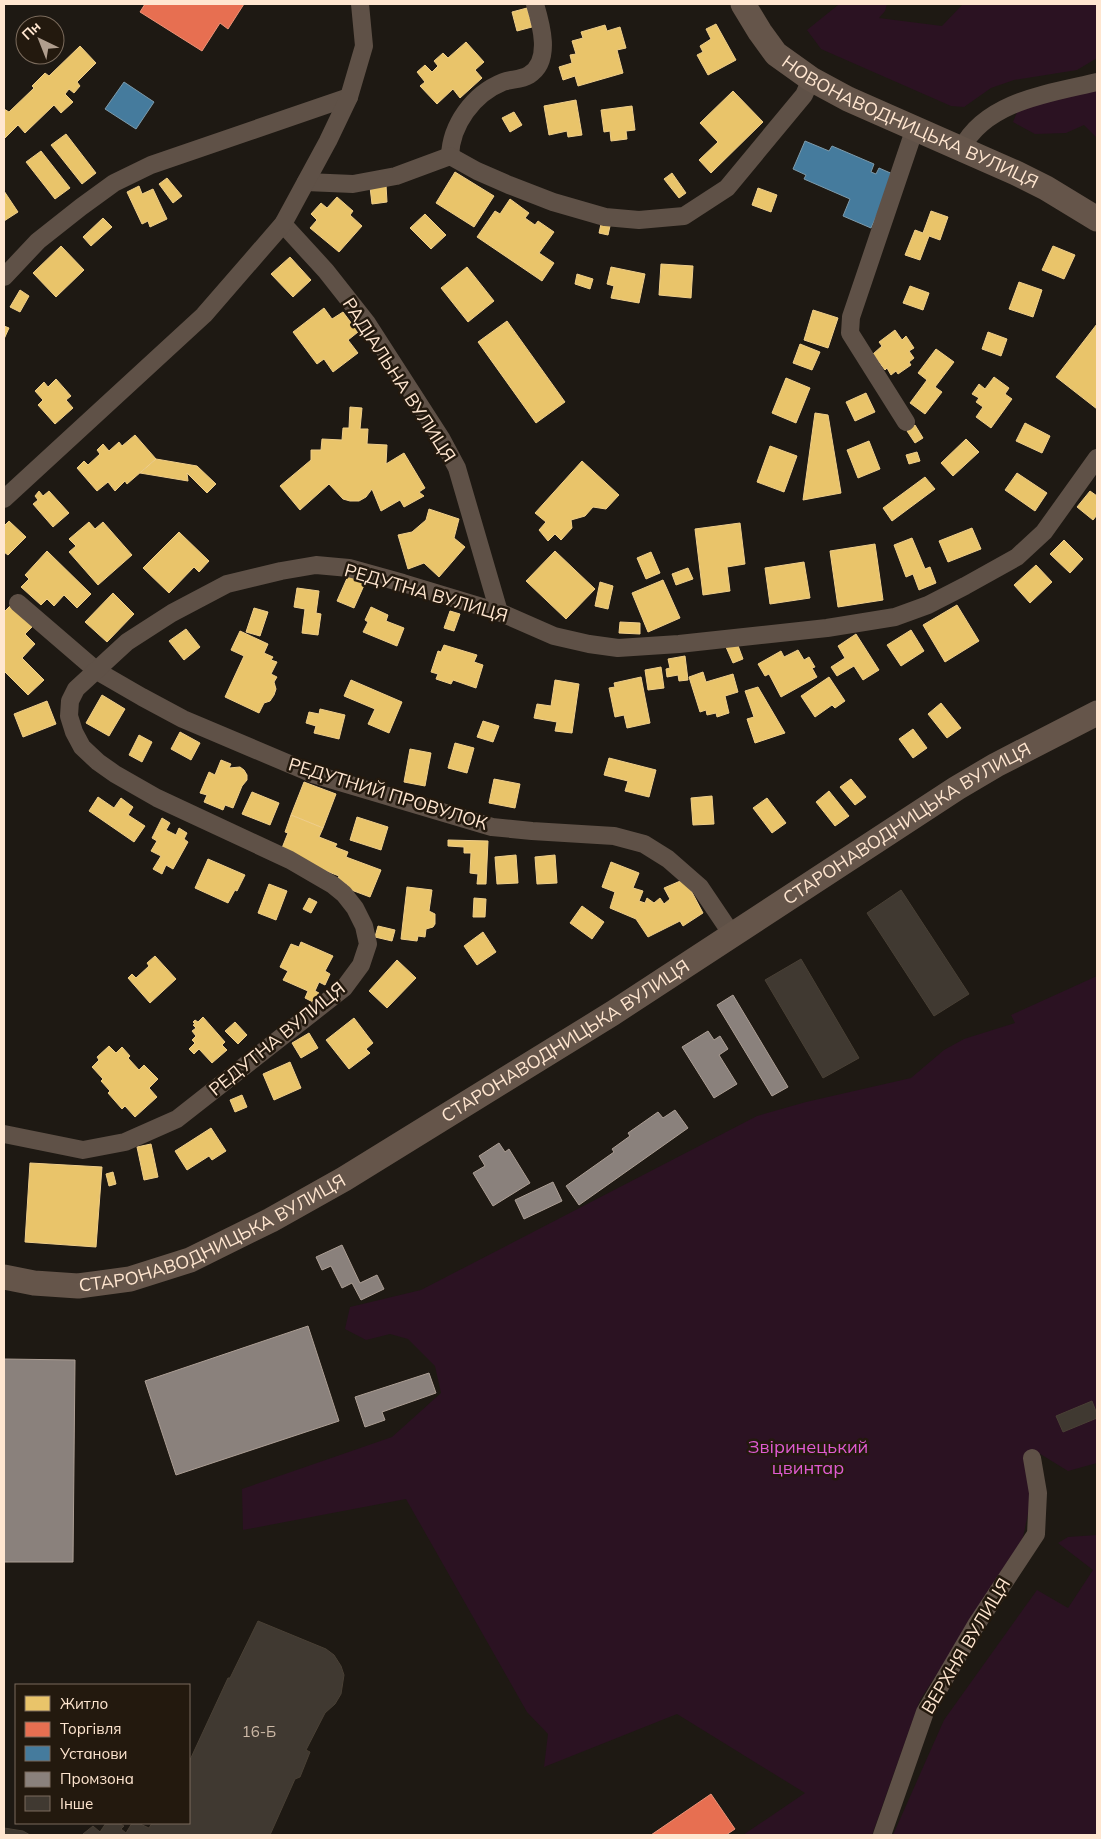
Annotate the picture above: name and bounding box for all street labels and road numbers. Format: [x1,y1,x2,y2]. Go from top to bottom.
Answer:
street label: НОВОНАВОДНИЦЬКА ВУЛИЦЯ [778,50,1042,193]
street label: РАДІАЛЬНА ВУЛИЦЯ [338,293,461,466]
street label: РЕДУТНА ВУЛИЦЯ [342,558,510,627]
street label: СТАРОНАВОДНИЦЬКА ВУЛИЦЯ [778,737,1035,910]
street label: РЕДУТНИЙ ПРОВУЛОК [286,752,491,835]
street label: СТАРОНАВОДНИЦЬКА ВУЛИЦЯ [437,954,694,1127]
street label: РЕДУТНА ВУЛИЦЯ [204,977,350,1101]
street label: СТАРОНАВОДНИЦЬКА ВУЛИЦЯ [77,1168,349,1297]
street label: ВЕРХНЯ ВУЛИЦЯ [916,1574,1015,1718]

